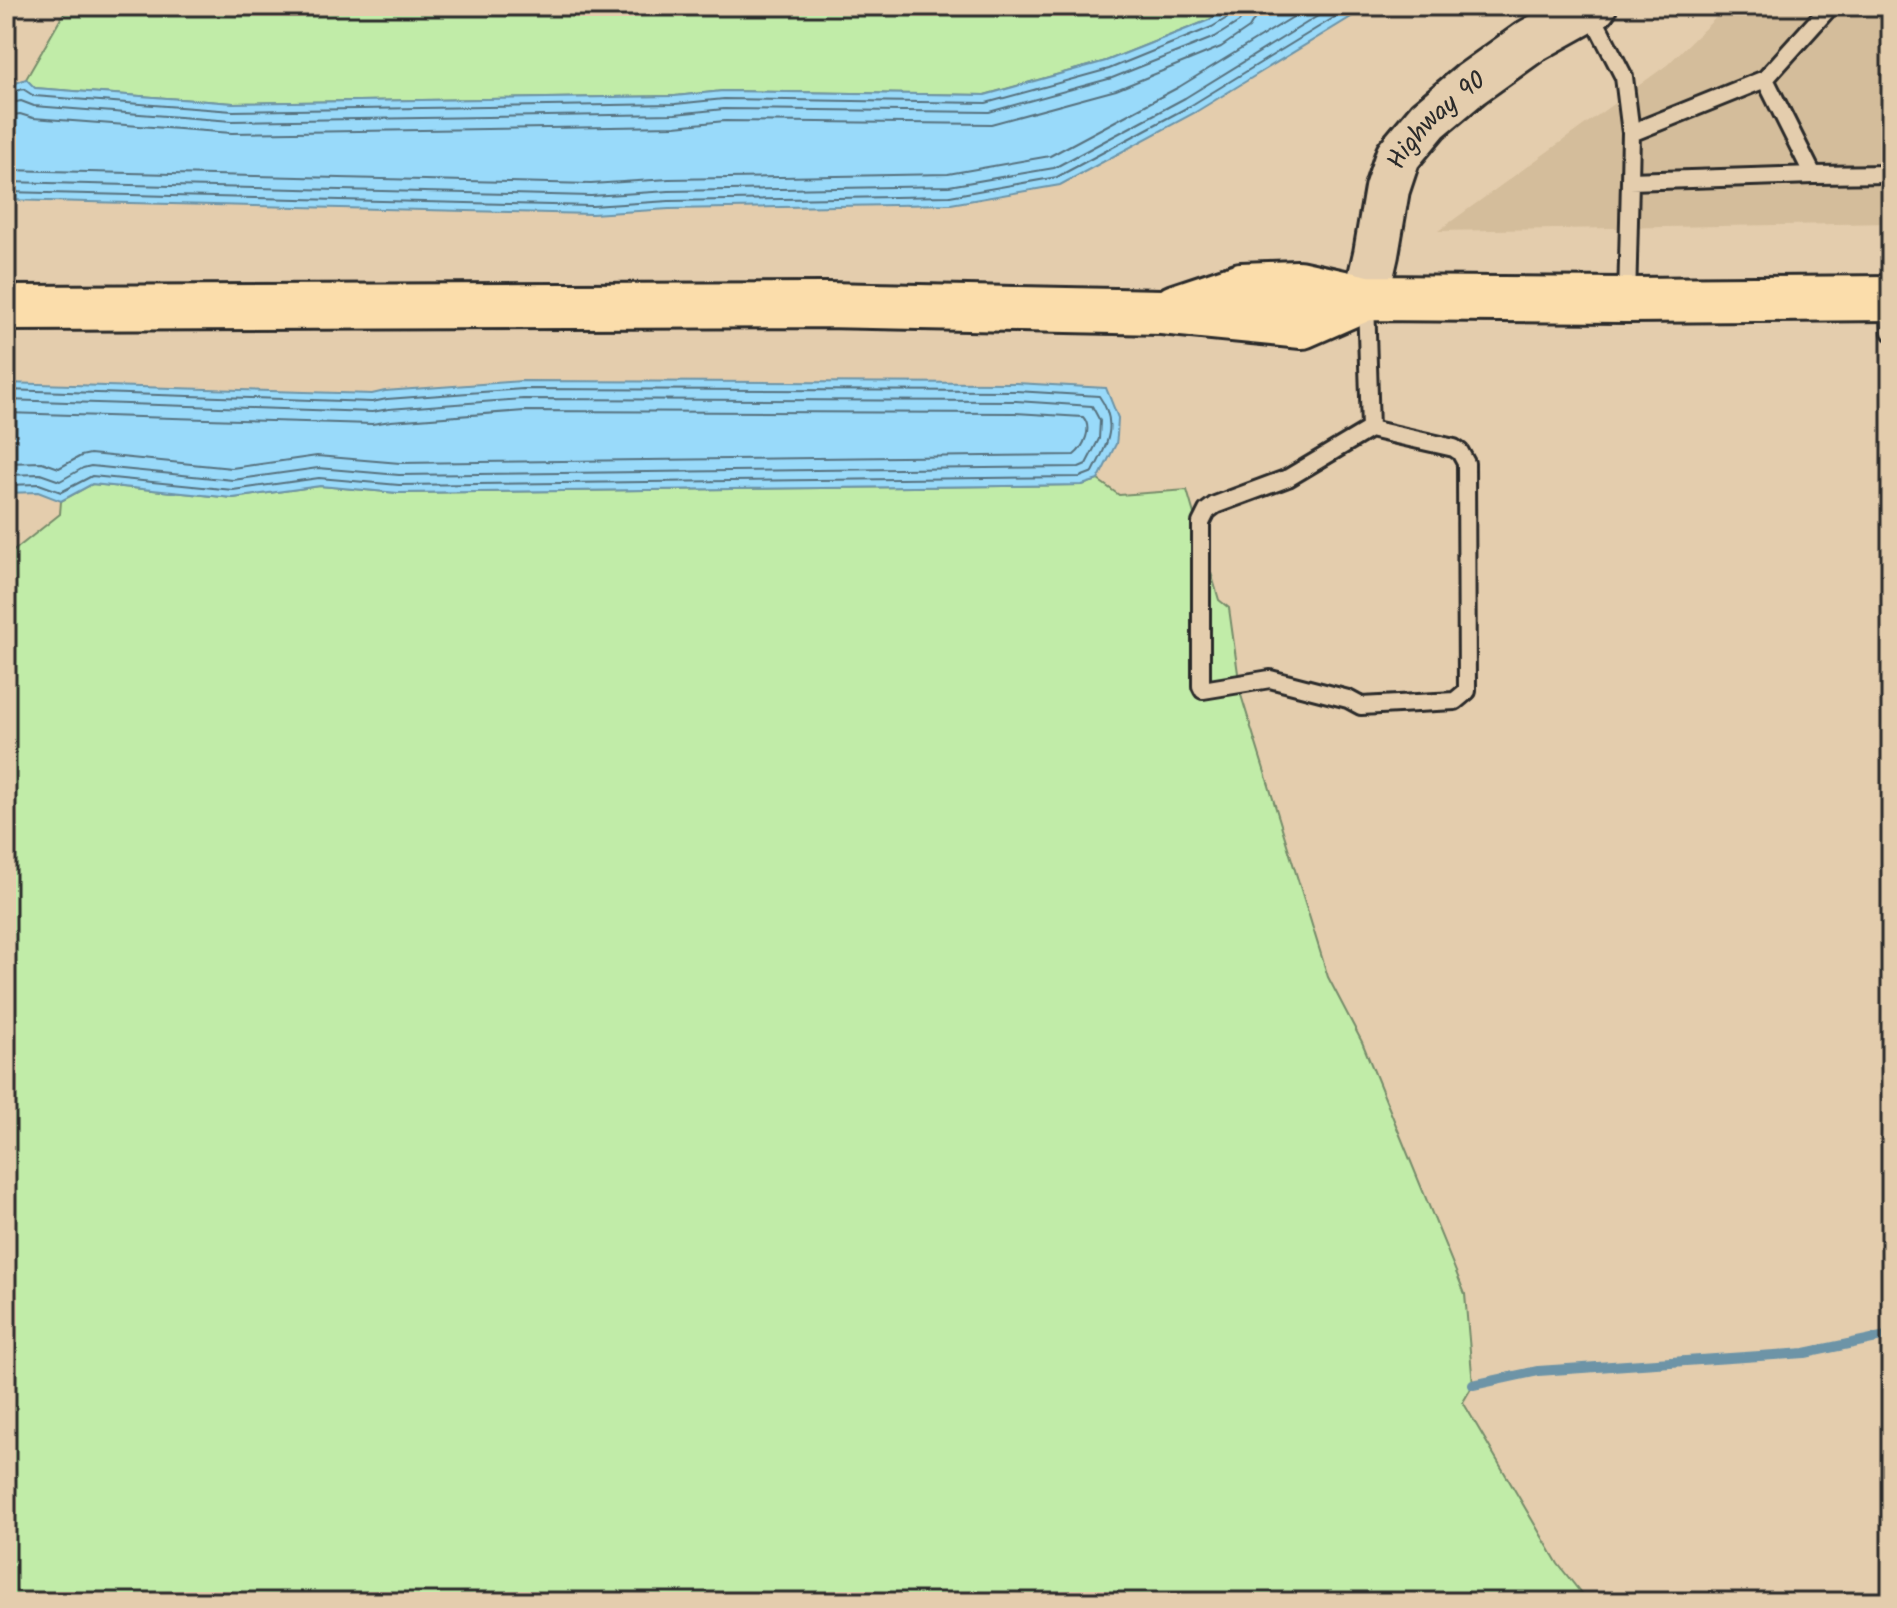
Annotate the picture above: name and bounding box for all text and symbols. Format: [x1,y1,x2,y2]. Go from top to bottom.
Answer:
street label: Highway 90 [1376,61,1495,174]

